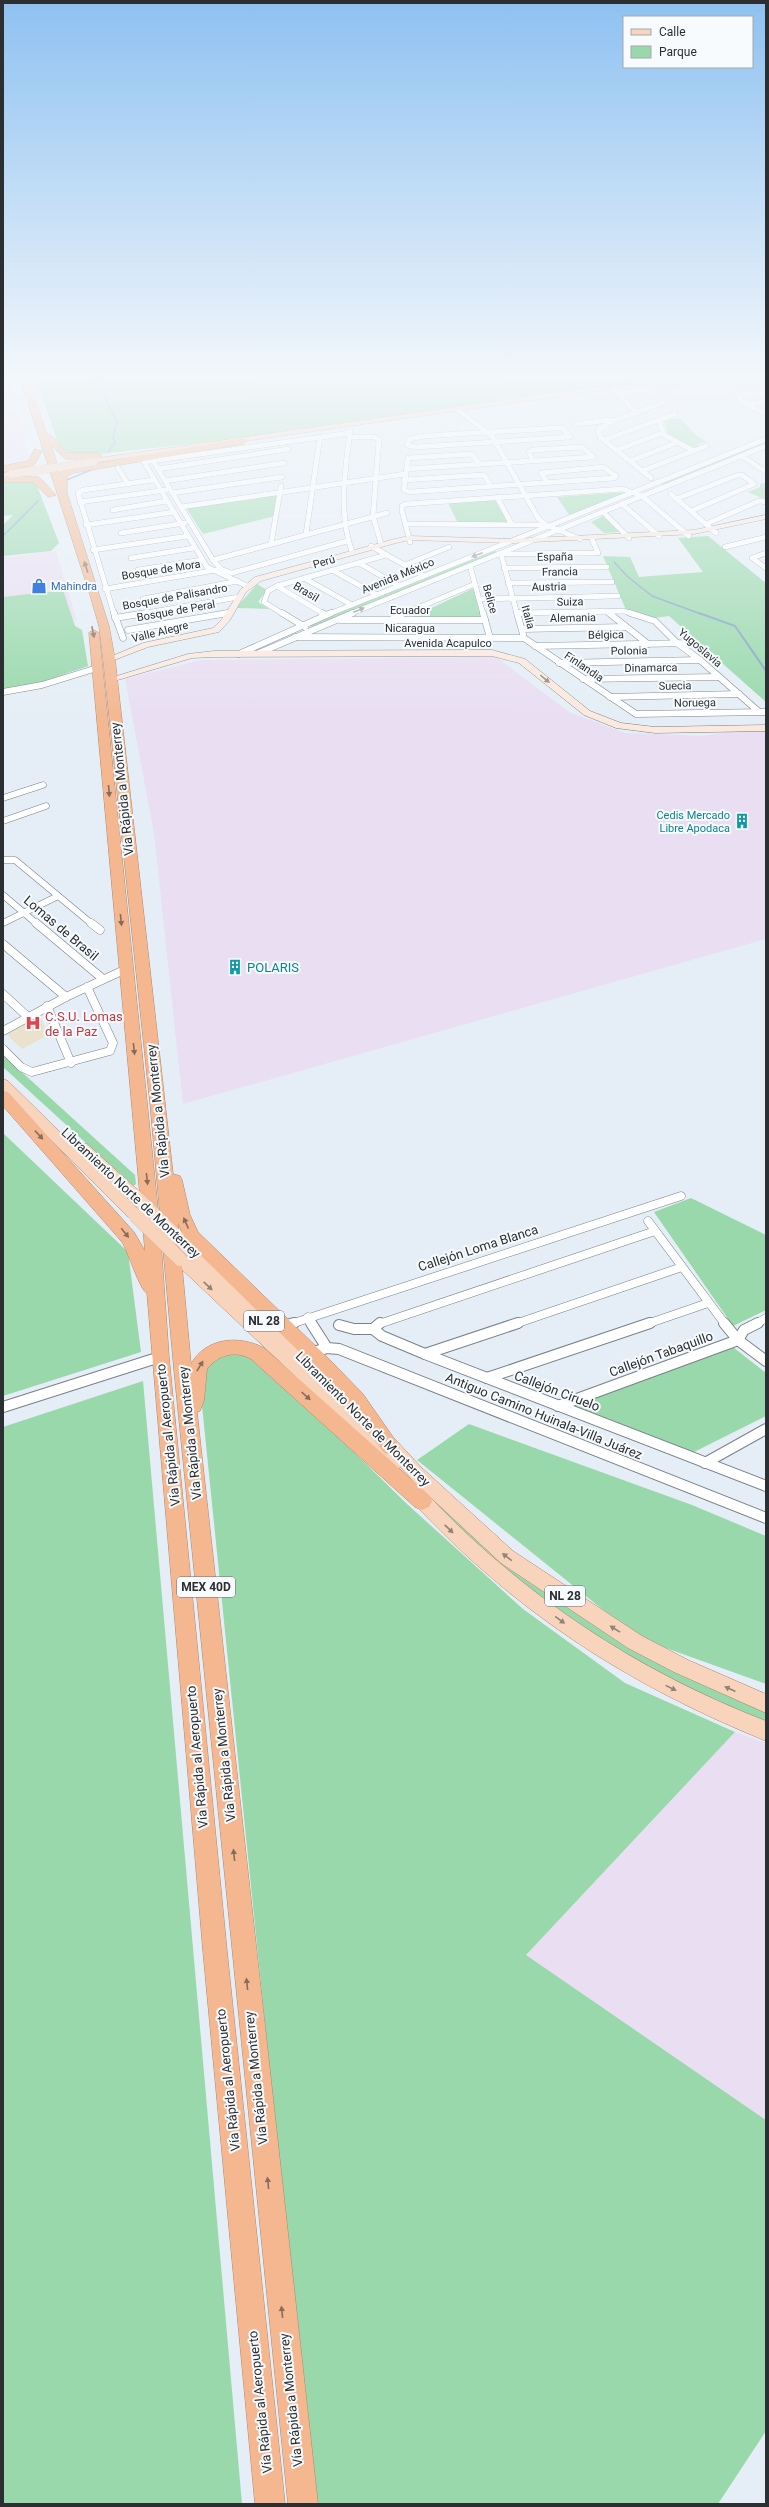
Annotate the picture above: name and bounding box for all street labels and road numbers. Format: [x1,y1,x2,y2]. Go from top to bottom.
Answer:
street label: España [537,550,573,564]
street label: Perú [311,553,337,571]
street label: Avenida México [360,556,436,596]
street label: Bosque de Mora [121,557,201,583]
street label: Francia [542,565,578,579]
street label: Brasil [291,579,321,605]
street label: Austria [531,580,567,594]
street label: Bosque de Palisandro [121,581,229,613]
street label: Belice [480,583,500,615]
street label: Suiza [557,595,583,609]
street label: Bosque de Peral [136,598,216,624]
street label: Ecuador [390,604,430,617]
street label: Italia [519,604,537,630]
street label: Alemania [550,611,596,625]
street label: Valle Alegre [130,619,190,645]
street label: Nicaragua [385,622,435,635]
street label: Yugoslavia [675,626,725,670]
street label: Bélgica [588,628,624,642]
street label: Avenida Acapulco [404,637,492,650]
street label: Polonia [610,644,648,658]
street label: Finlandia [562,649,606,685]
street label: Dinamarca [624,661,678,675]
street label: Suecia [658,679,692,693]
street label: Noruega [674,696,716,710]
street label: Vía Rápida a Monterrey [108,722,136,856]
street label: Lomas de Brasil [21,892,101,964]
street label: Vía Rápida a Monterrey [144,1044,172,1178]
street label: Libramiento Norte de Monterrey [59,1125,203,1261]
street label: Callejón Loma Blanca [416,1222,540,1274]
road number: NL 28 [244,1311,284,1331]
street label: Callejón Tabaquillo [607,1328,715,1380]
street label: Libramiento Norte de Monterrey [293,1349,433,1489]
street label: Vía Rápida al Aeropuerto [153,1363,183,1507]
street label: Vía Rápida a Monterrey [176,1366,204,1500]
street label: Callejón Ciruelo [512,1368,602,1414]
street label: Antiguo Camino Huinala-Villa Juárez [443,1370,645,1463]
road number: MEX 40D [177,1577,235,1597]
road number: NL 28 [545,1586,585,1606]
street label: Vía Rápida al Aeropuerto [183,1685,211,1829]
street label: Vía Rápida a Monterrey [210,1688,238,1822]
street label: Vía Rápida al Aeropuerto [213,2008,243,2152]
street label: Vía Rápida a Monterrey [242,2011,270,2145]
street label: Vía Rápida al Aeropuerto [245,2330,275,2474]
street label: Vía Rápida a Monterrey [277,2333,305,2467]

